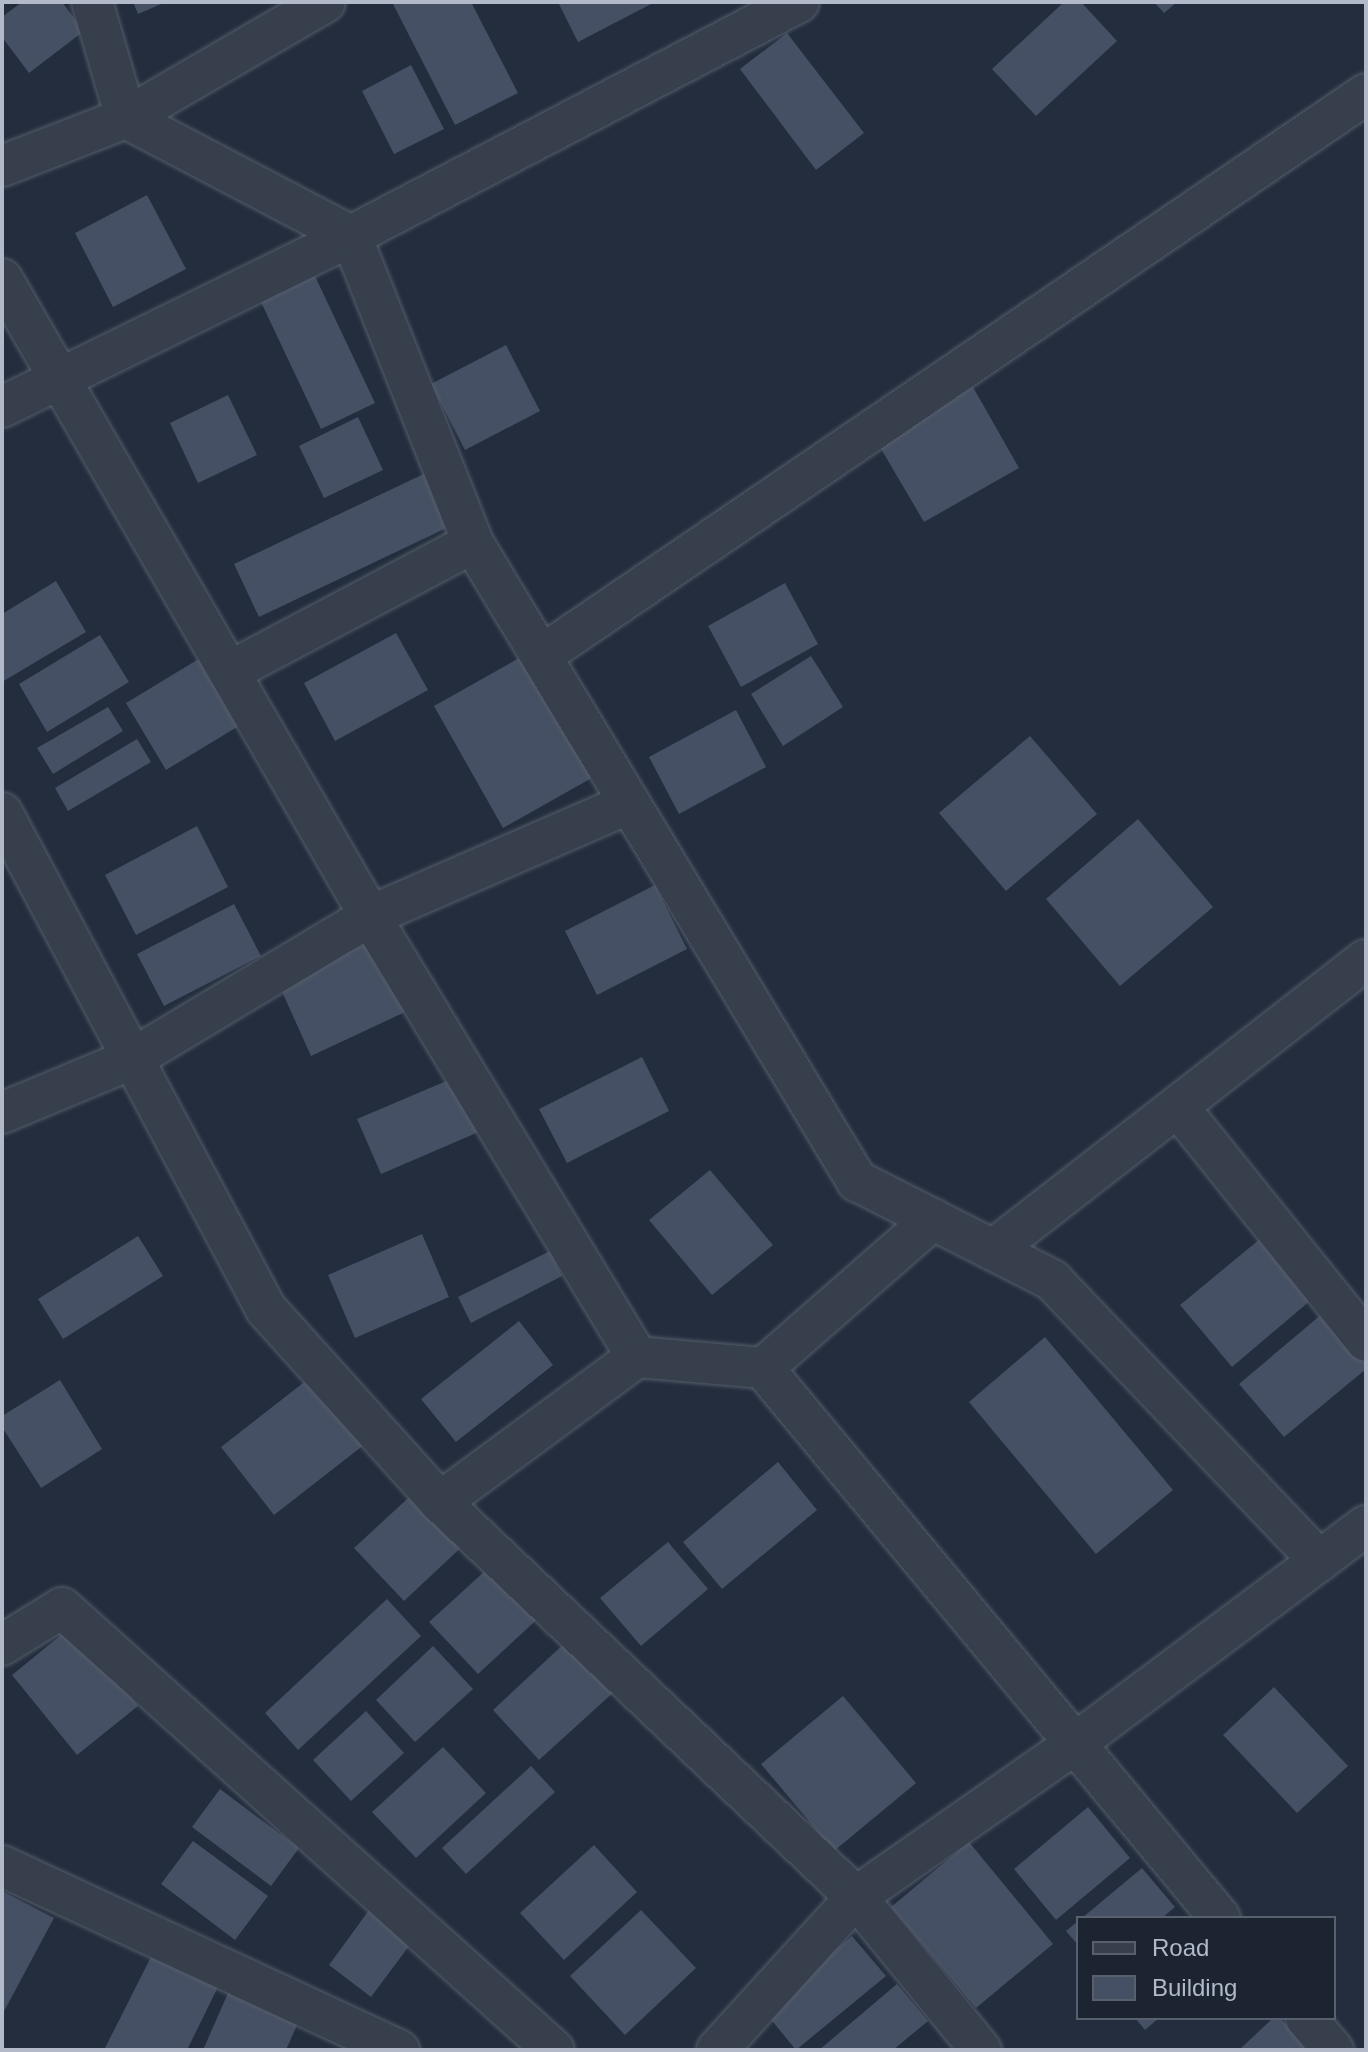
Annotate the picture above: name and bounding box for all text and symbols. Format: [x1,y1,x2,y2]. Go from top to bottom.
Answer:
legend [1076,1916,1336,2020]
text: Road [1152,1934,1209,1961]
text: Building [1152,1974,1237,2001]

